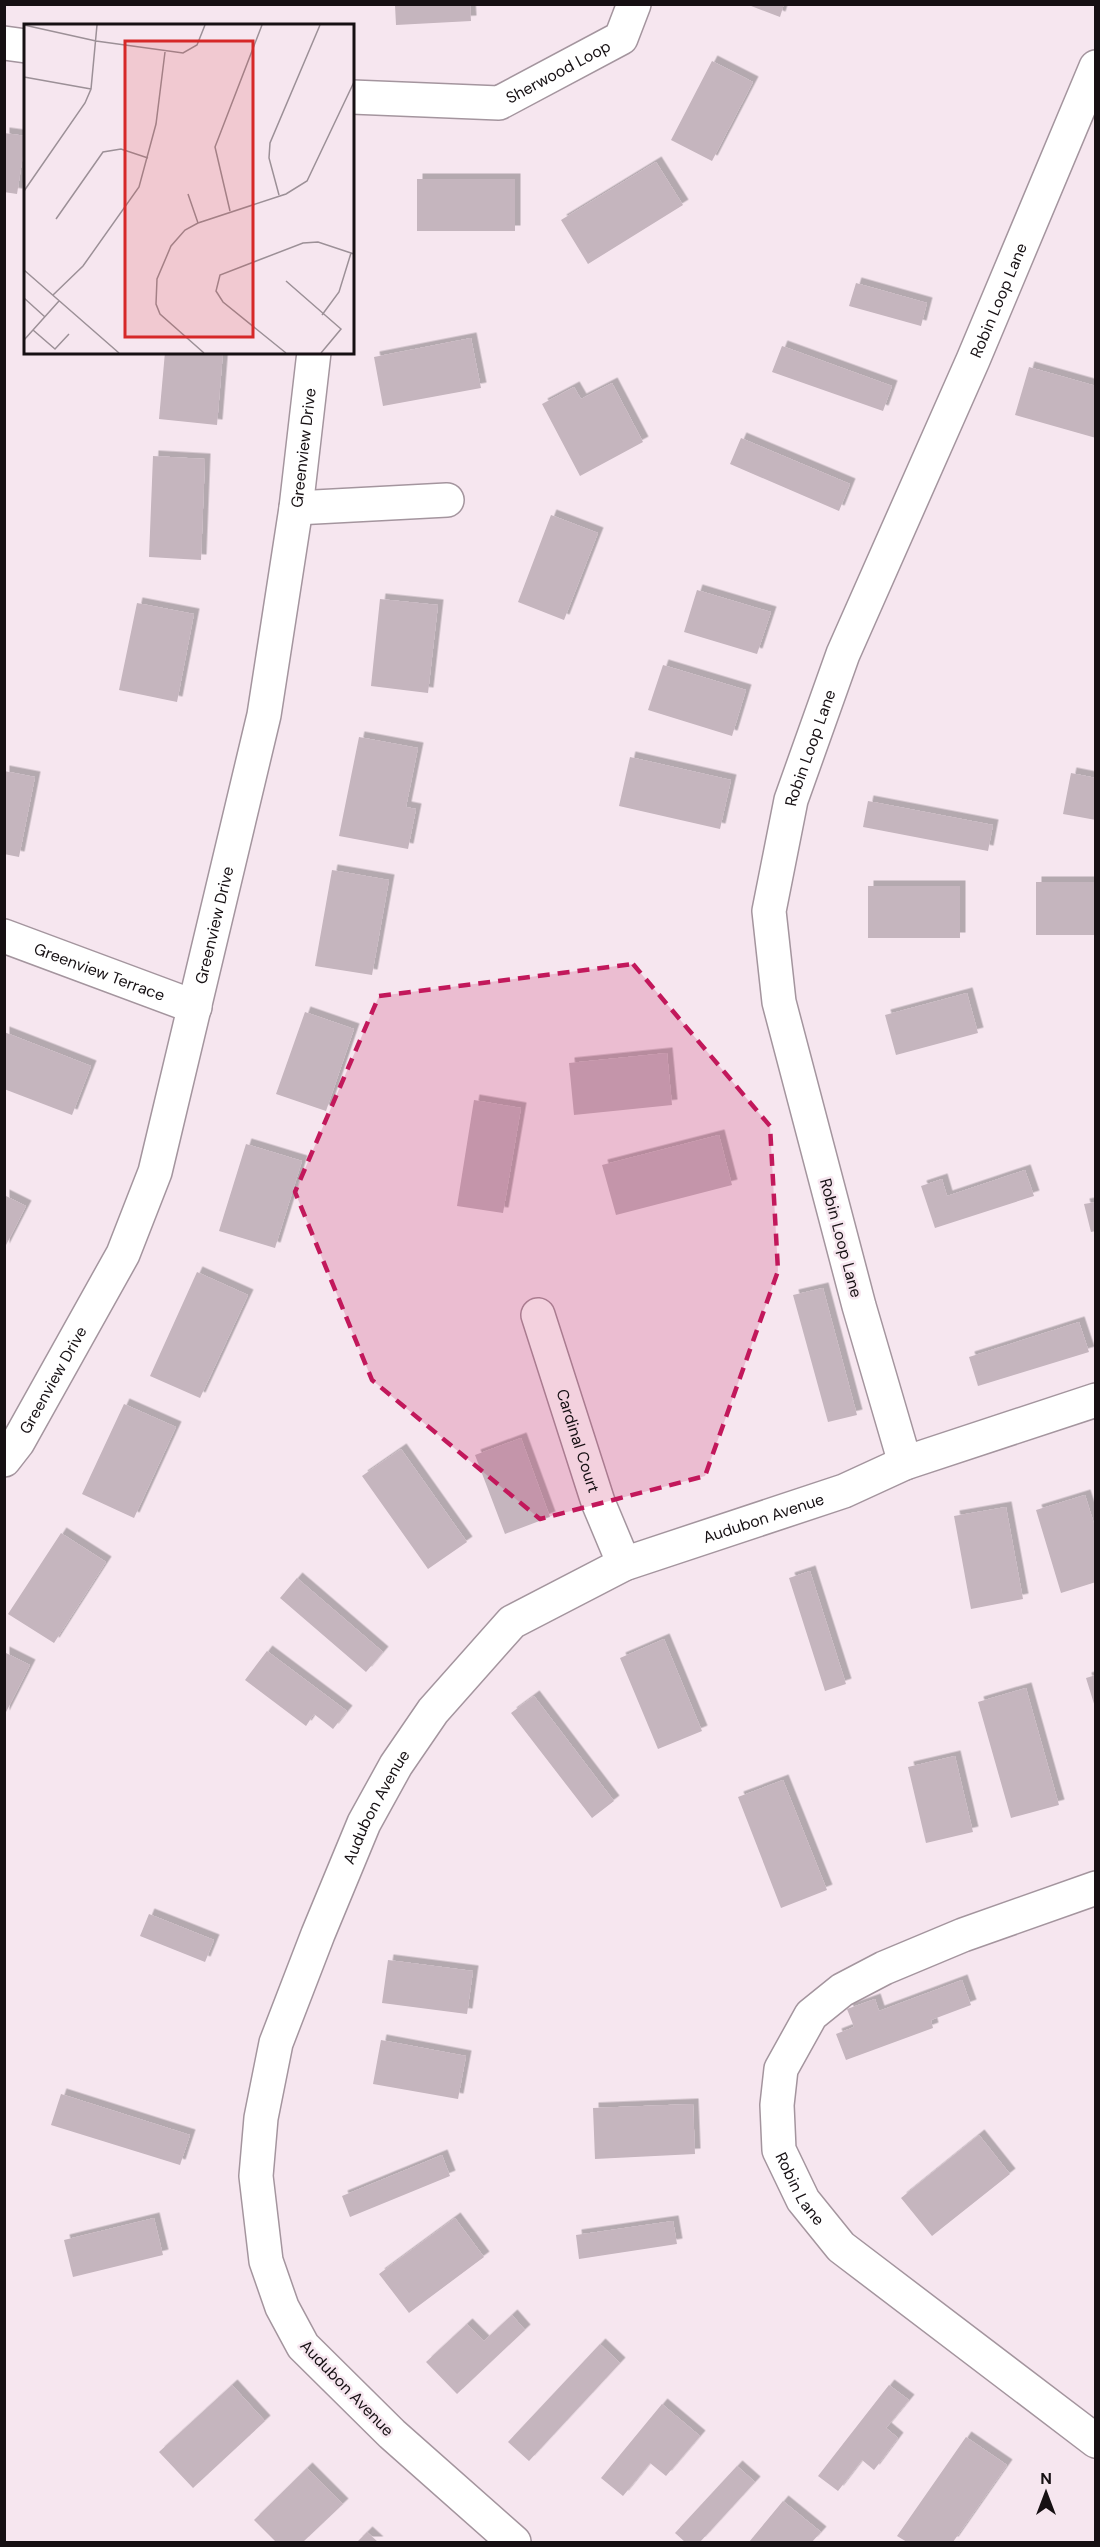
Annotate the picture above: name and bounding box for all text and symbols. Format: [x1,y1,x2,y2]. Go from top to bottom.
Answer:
inset map [24,24,354,354]
street label: Sherwood Loop [502,35,614,108]
street label: Robin Loop Lane [965,240,1032,361]
street label: Greenview Drive [286,387,320,509]
street label: Robin Loop Lane [780,687,840,808]
street label: Greenview Drive [190,864,238,986]
street label: Greenview Terrace [31,938,168,1005]
street label: Robin Loop Lane [815,1176,867,1300]
street label: Greenview Drive [14,1322,91,1438]
street label: Cardinal Court [552,1386,605,1495]
street label: Audubon Avenue [700,1488,827,1548]
street label: Audubon Avenue [338,1745,414,1867]
street label: Robin Lane [771,2149,830,2229]
street label: Audubon Avenue [296,2335,398,2441]
north arrow [1016,2463,1076,2523]
text: N [1040,2468,1052,2489]

